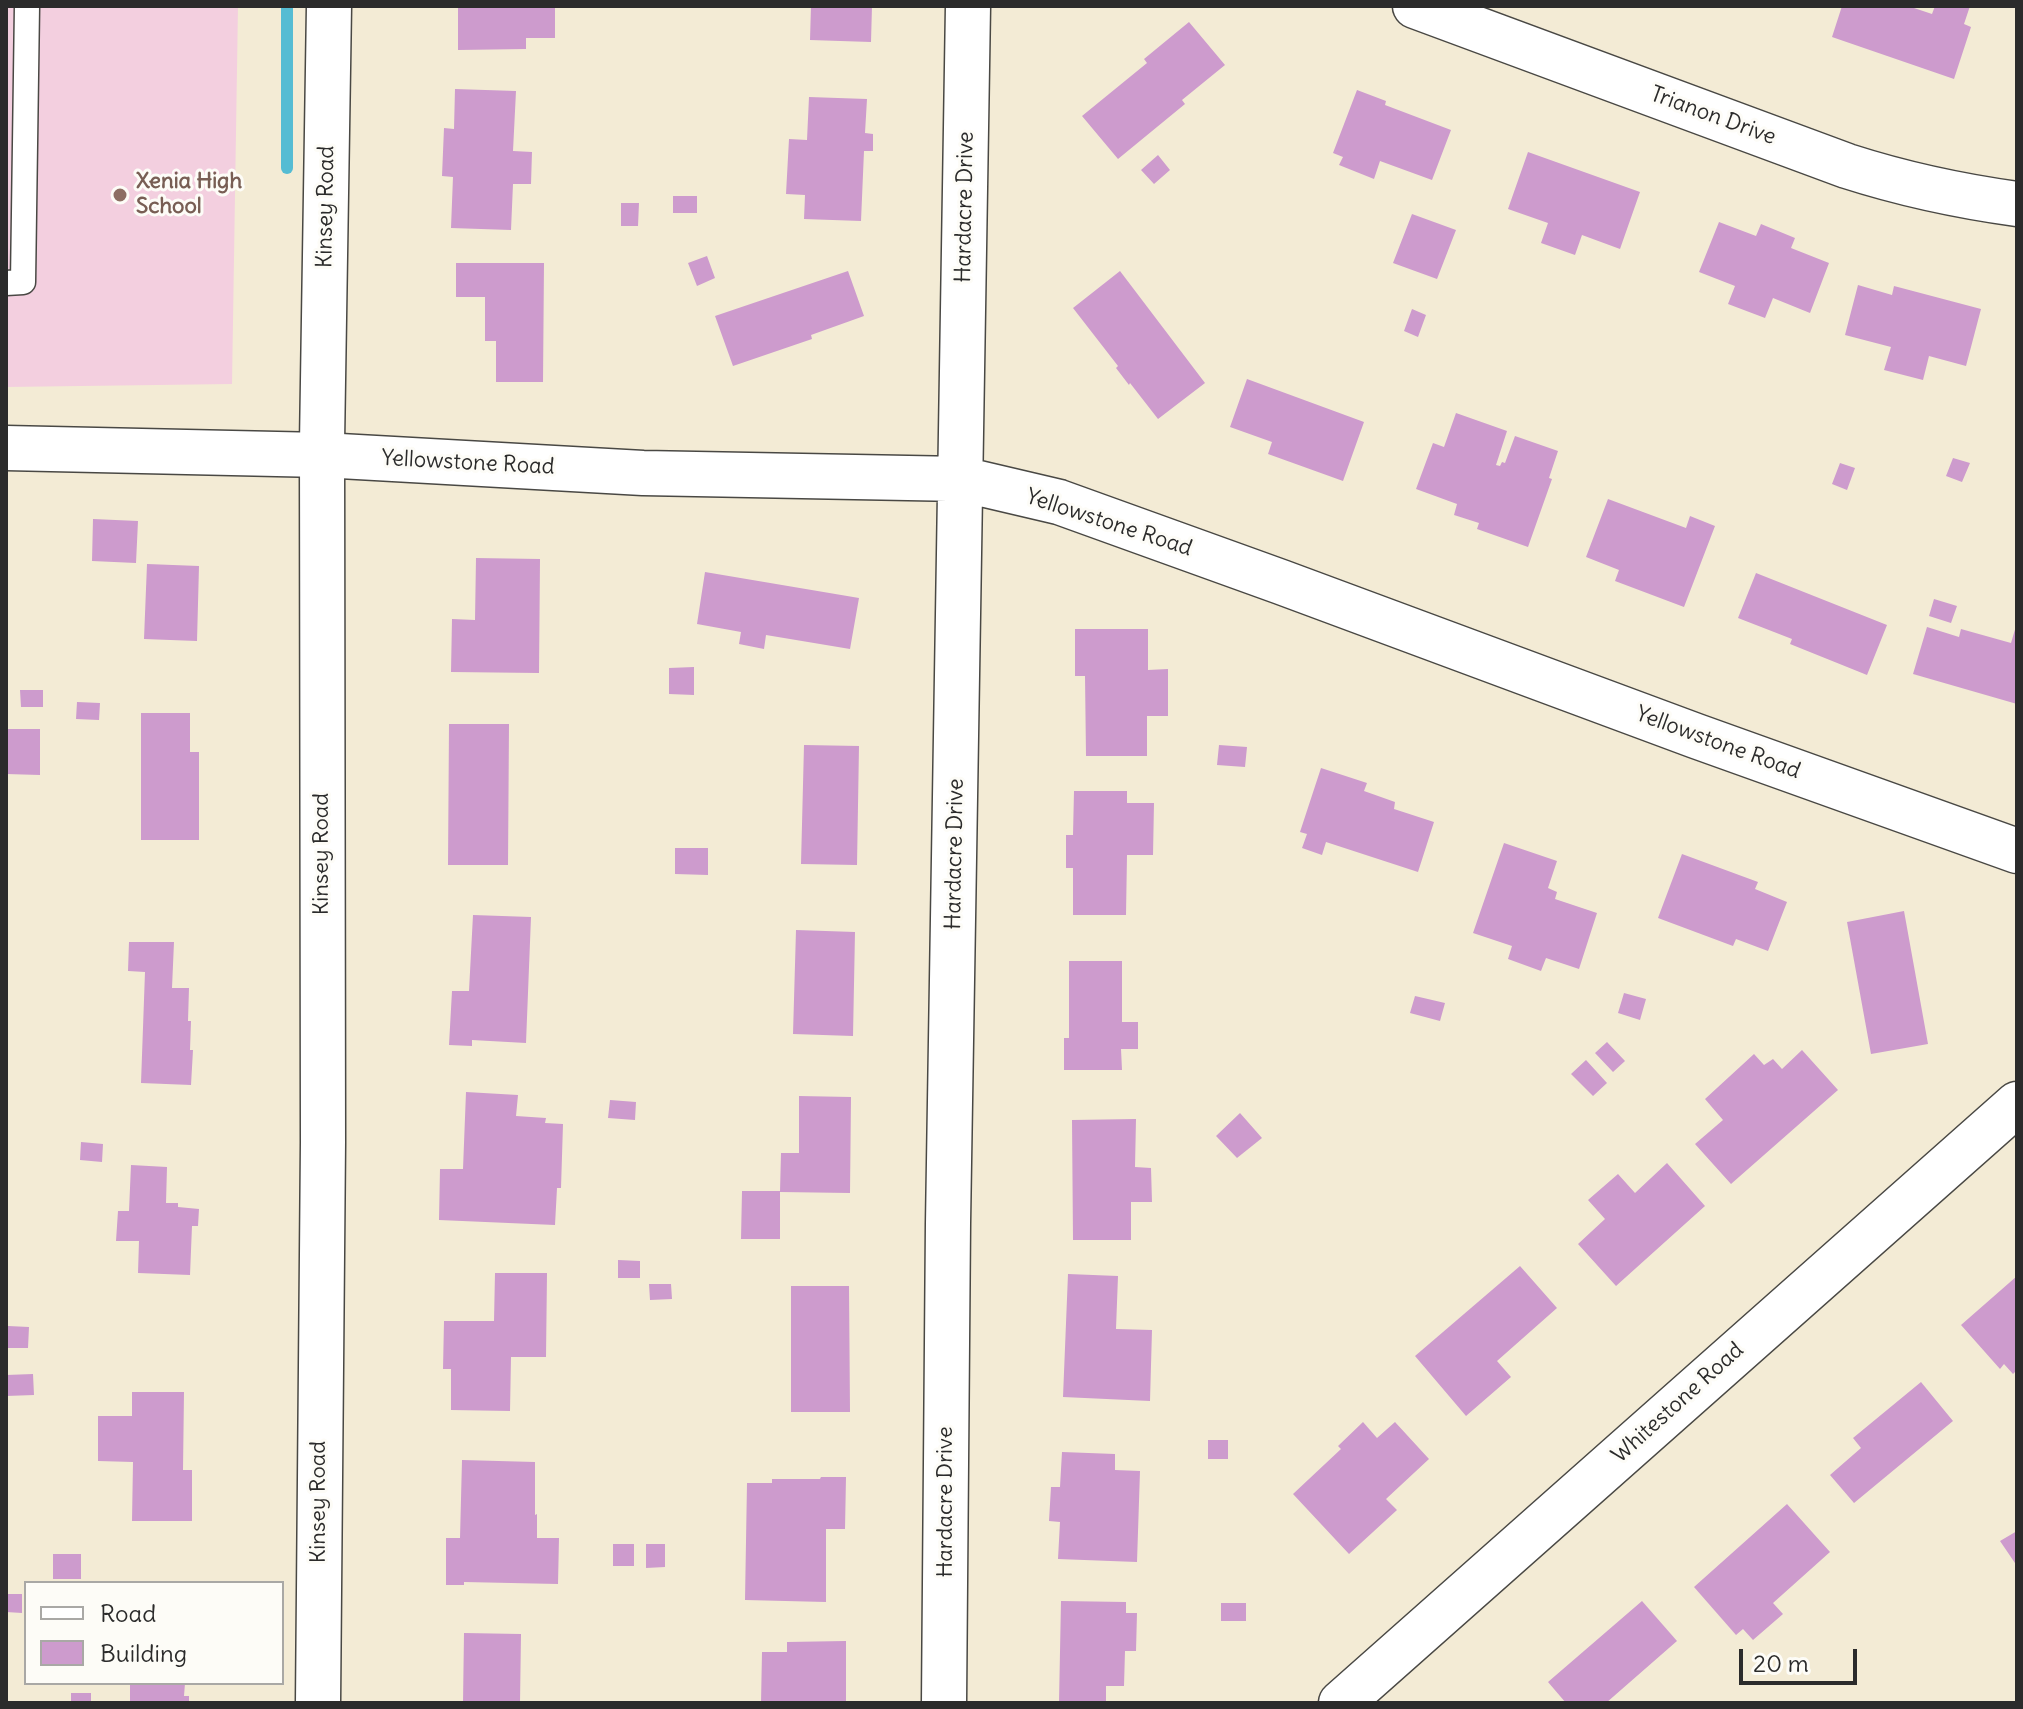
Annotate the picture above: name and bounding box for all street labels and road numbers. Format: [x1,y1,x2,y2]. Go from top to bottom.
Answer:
street label: Trianon Drive [1647,81,1779,151]
street label: Hardacre Drive [950,131,980,283]
street label: Kinsey Road [312,146,340,268]
street label: Yellowstone Road [381,445,555,481]
street label: Yellowstone Road [1023,484,1195,562]
street label: Yellowstone Road [1632,701,1804,785]
street label: Hardacre Drive [940,778,970,930]
street label: Kinsey Road [309,793,335,915]
street label: Whitestone Road [1607,1337,1749,1469]
street label: Hardacre Drive [933,1426,959,1578]
street label: Kinsey Road [306,1441,332,1563]

